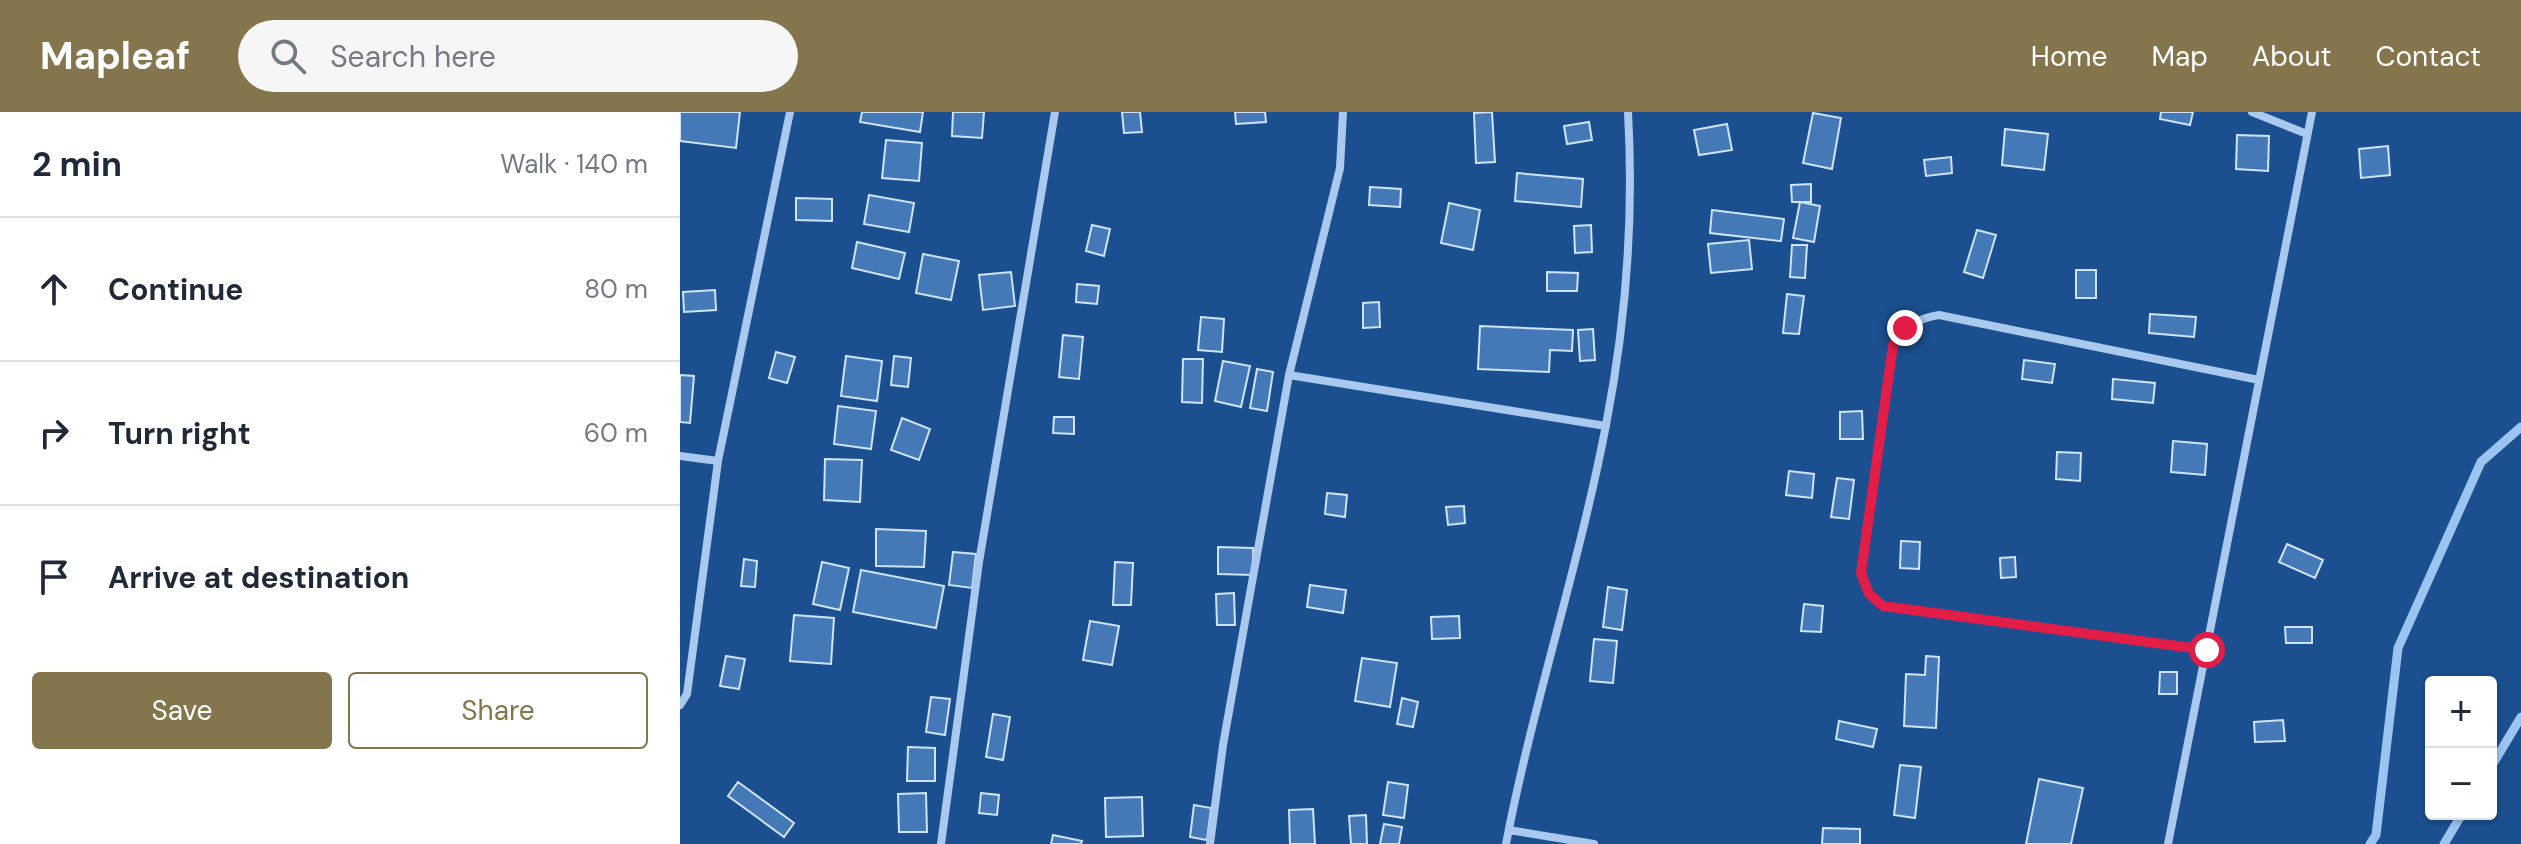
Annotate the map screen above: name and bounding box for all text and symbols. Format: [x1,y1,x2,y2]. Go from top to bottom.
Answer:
search box [238,20,798,92]
text: Mapleaf [40,31,190,81]
icon: search [266,34,310,78]
text: Search here [330,37,496,76]
text: Home [2031,38,2107,75]
text: Map [2151,38,2208,75]
text: About [2252,38,2331,75]
text: Contact [2375,38,2481,75]
text: 2 min [32,142,122,187]
text: Walk · 140 m [500,147,648,181]
icon: ahead [32,267,76,311]
text: Continue [108,270,243,309]
text: 80 m [584,272,648,306]
route end [1887,310,1923,346]
icon: right [32,411,76,455]
text: Turn right [108,414,251,453]
text: 60 m [584,416,648,450]
icon: arrive [32,555,76,599]
text: Arrive at destination [108,558,409,597]
route start [2189,632,2225,668]
button: Save [32,672,332,749]
button: Share [348,672,648,749]
map controls [2425,676,2497,820]
button: + [2425,676,2497,748]
button: − [2425,748,2497,820]

